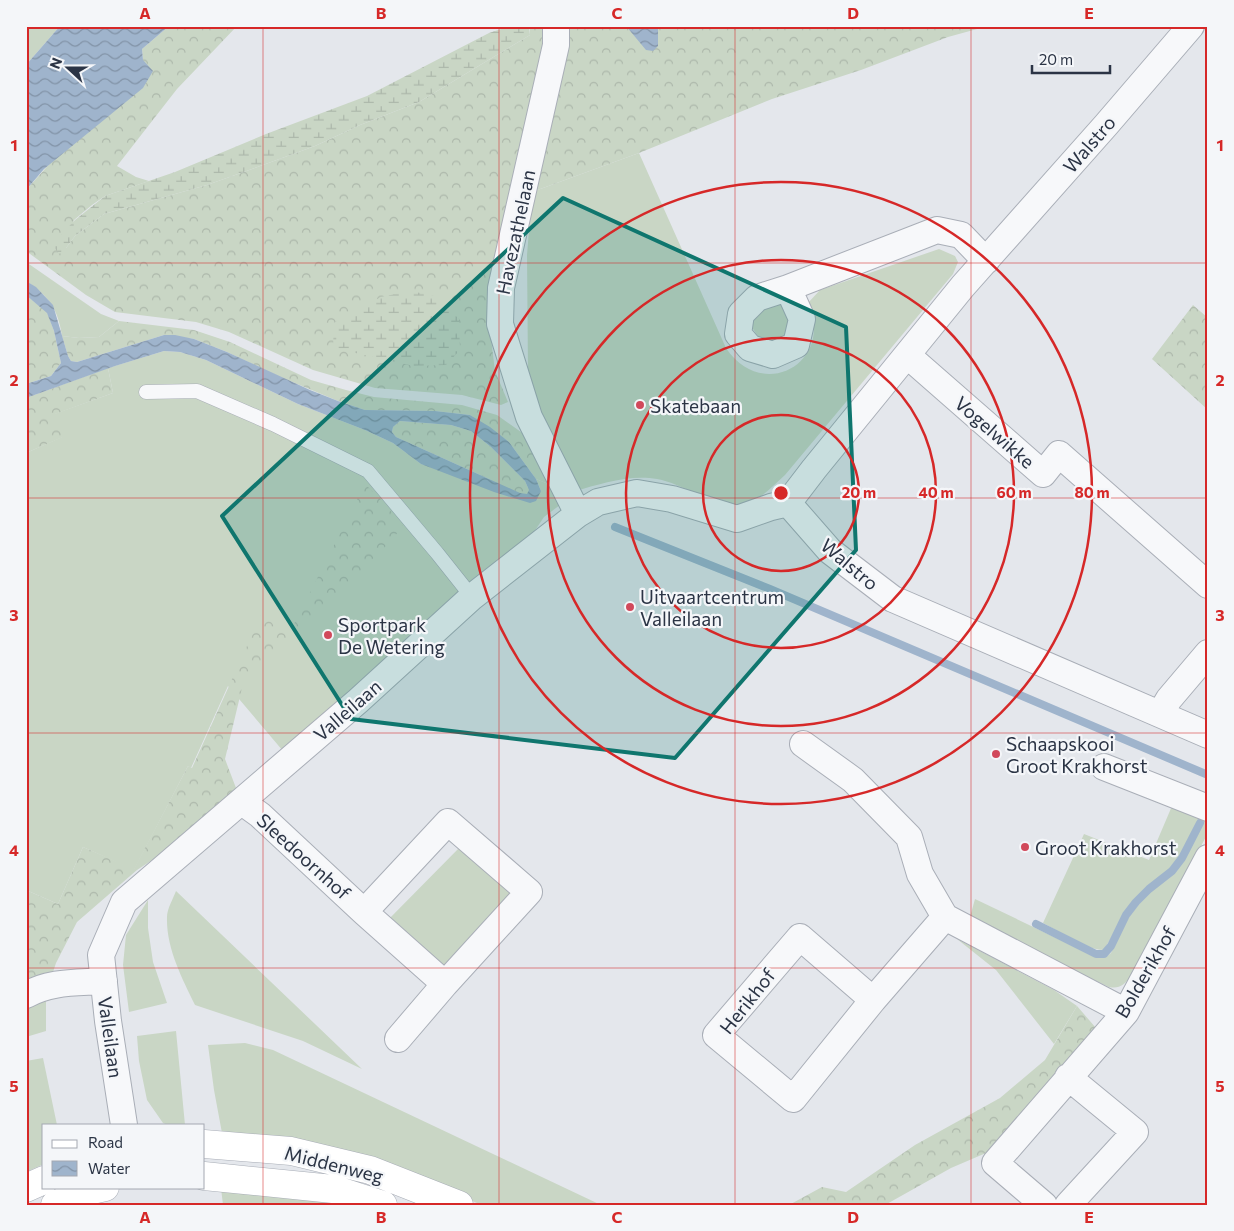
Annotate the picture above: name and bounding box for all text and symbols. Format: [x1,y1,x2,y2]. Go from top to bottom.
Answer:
text: A [139,3,151,22]
text: B [376,3,387,22]
text: C [612,3,623,22]
text: D [847,3,859,22]
text: E [1084,3,1094,22]
north arrow [42,42,92,92]
scale bar [1032,42,1109,74]
text: 20 m [1039,50,1073,68]
text: N [46,55,65,71]
street label: Walstro [1058,111,1120,177]
text: 1 [10,135,18,154]
text: 1 [1216,135,1224,154]
street label: Havezathelaan [491,167,539,297]
text: 2 [9,370,19,389]
text: 2 [1215,370,1225,389]
street label: Vogelwikke [950,391,1040,473]
place label: Skatebaan [650,394,741,417]
marker: Skatebaan [634,399,646,411]
text: 20 m [842,483,876,501]
text: 40 m [918,483,954,501]
text: 60 m [996,483,1032,501]
text: 80 m [1074,483,1110,501]
centre of rings [772,484,790,502]
street label: Walstro [817,533,883,595]
place label: Uitvaartcentrum Valleilaan [640,585,784,630]
marker: Uitvaartcentrum Valleilaan [624,601,636,613]
text: 3 [9,605,19,624]
text: 3 [1215,605,1225,624]
place label: Sportpark De Wetering [338,613,445,658]
marker: Sportpark De Wetering [322,629,334,641]
street label: Valleilaan [308,674,386,746]
place label: Schaapskooi Groot Krakhorst [1006,732,1148,777]
marker: Schaapskooi Groot Krakhorst [990,748,1002,760]
street label: Sleedoornhof [253,808,356,904]
place label: Groot Krakhorst [1035,836,1177,859]
text: 4 [9,840,19,859]
text: 4 [1215,840,1225,859]
marker: Groot Krakhorst [1019,841,1031,853]
street label: Bolderikhof [1110,922,1181,1022]
street label: Herikhof [714,963,780,1038]
street label: Valleilaan [94,995,128,1079]
text: 5 [9,1076,19,1095]
text: 5 [1215,1076,1225,1095]
legend [42,1124,205,1188]
text: Road [88,1133,123,1151]
street label: Middenweg [282,1141,386,1187]
text: Water [88,1159,130,1177]
text: A [139,1207,151,1226]
text: B [376,1207,387,1226]
text: C [612,1207,623,1226]
text: D [847,1207,859,1226]
text: E [1084,1207,1094,1226]

